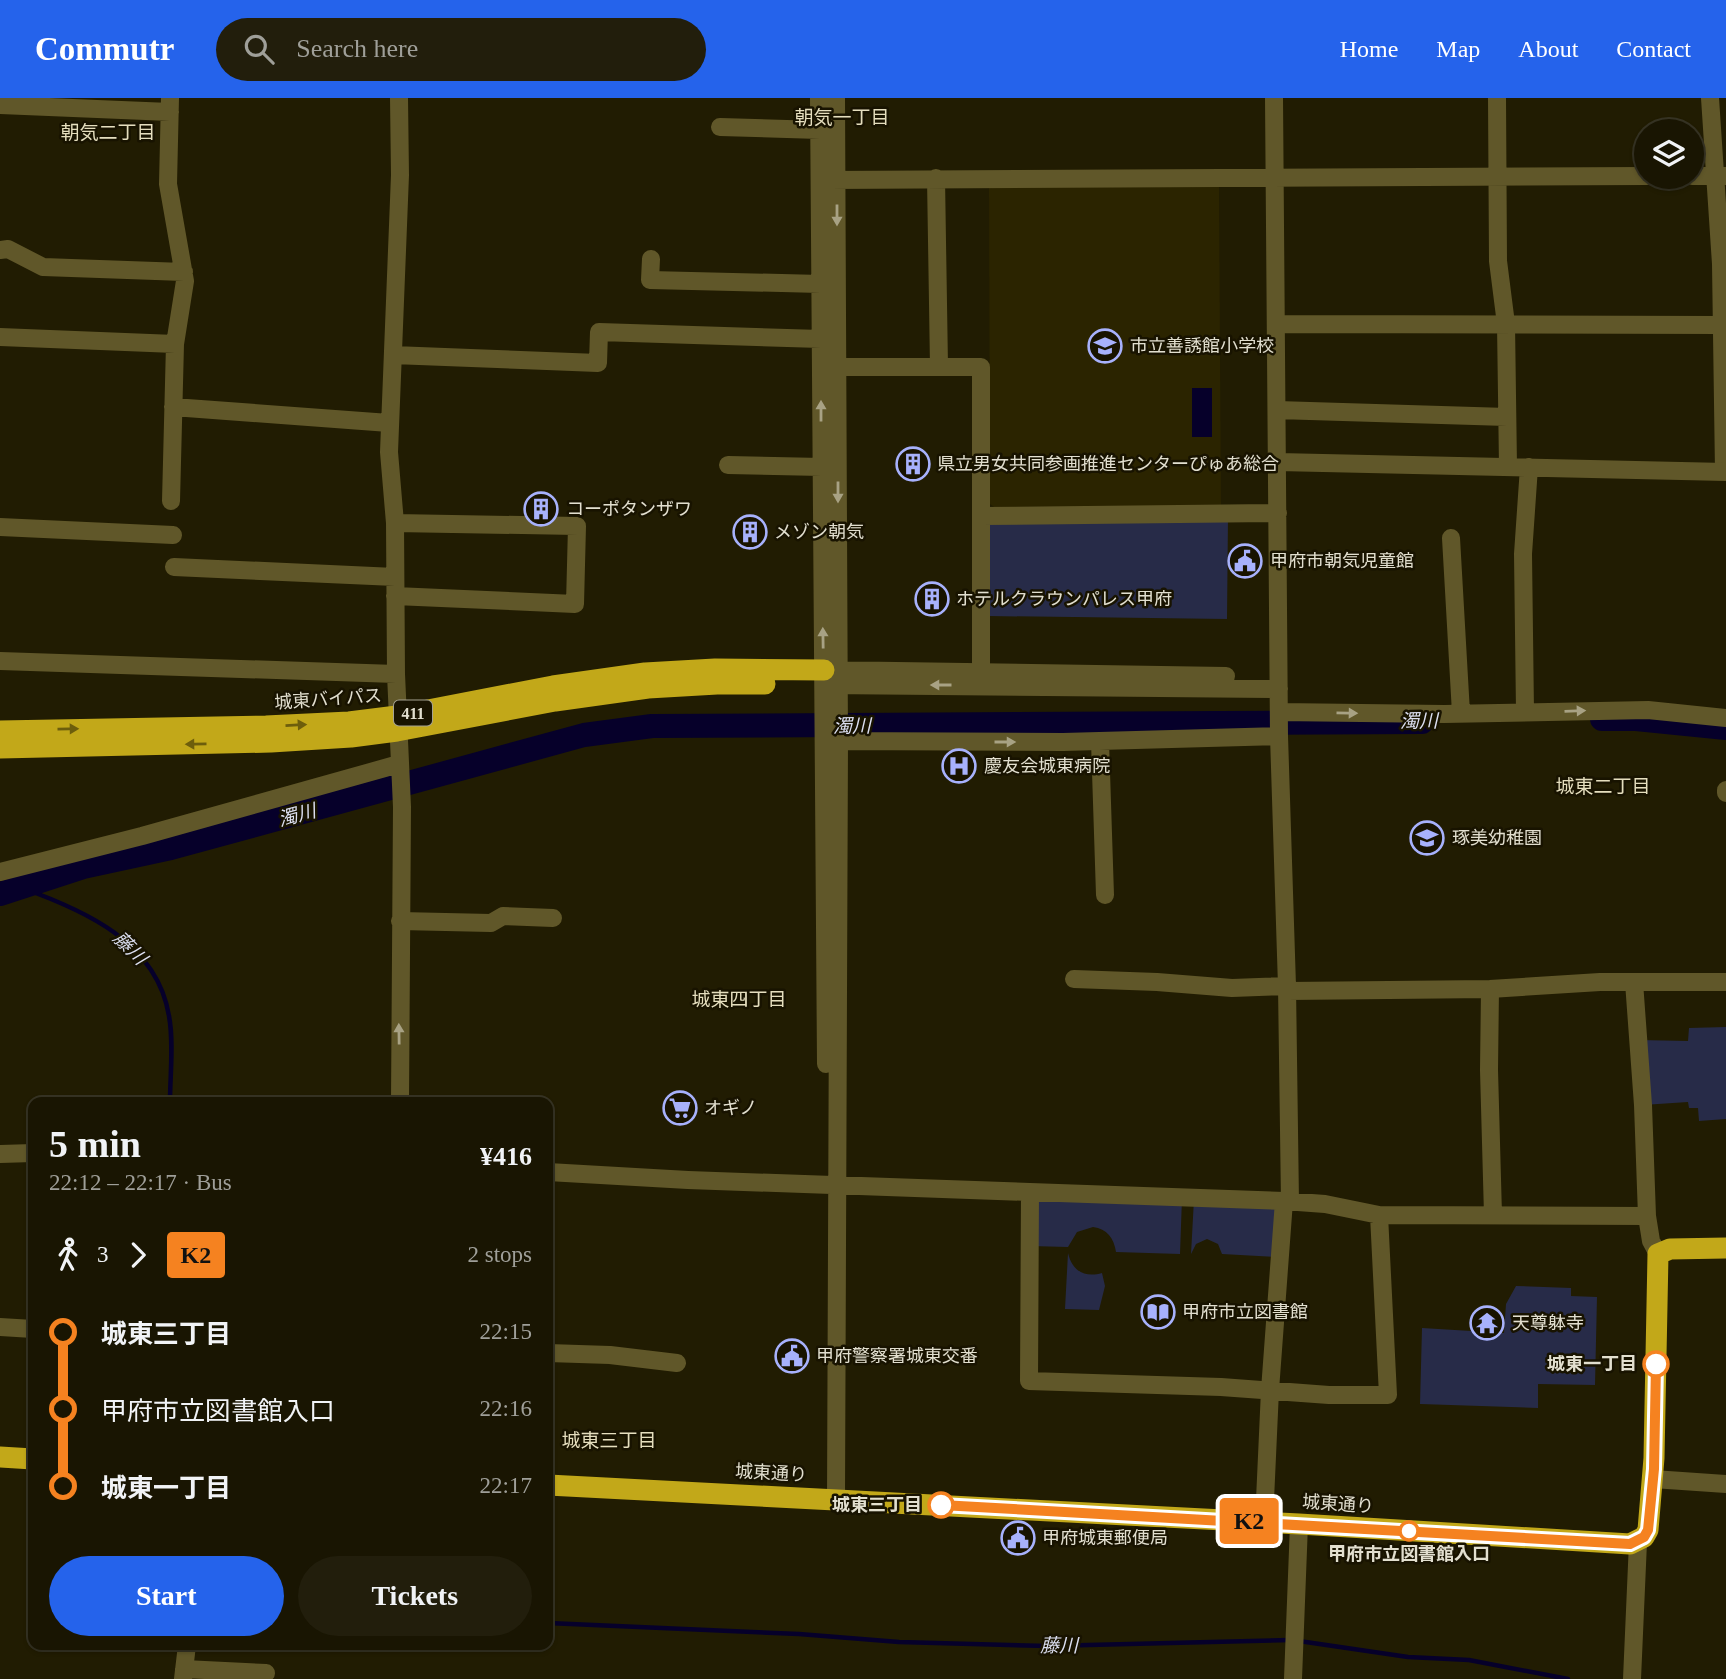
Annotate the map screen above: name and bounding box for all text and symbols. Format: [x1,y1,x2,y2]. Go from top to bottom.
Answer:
search box [216,18,706,81]
icon: search [240,30,278,68]
text: Commutr [35,31,174,67]
text: Search here [296,34,418,63]
text: Home [1340,36,1398,62]
text: Map [1436,36,1480,62]
text: About [1518,36,1578,62]
text: Contact [1616,36,1691,62]
district label: 朝気一丁目 [794,107,890,128]
map controls [1634,119,1704,189]
button: layers [1634,119,1704,189]
district label: 朝気二丁目 [60,122,156,143]
one-way arrow [831,204,843,226]
school or university icon: 市立善誘館小学校 [1086,327,1124,365]
place label: 市立善誘館小学校 [1130,336,1274,356]
one-way arrow [815,400,827,422]
building icon: 県立男女共同参画推進センターぴゅあ総合 [894,445,932,483]
place label: 県立男女共同参画推進センターぴゅあ総合 [937,454,1279,474]
one-way arrow [832,481,844,503]
building icon: コーポタンザワ [522,490,560,528]
place label: コーポタンザワ [566,499,692,519]
building icon: メゾン朝気 [731,513,769,551]
place label: メゾン朝気 [774,522,864,542]
public building icon: 甲府市朝気児童館 [1226,542,1264,580]
place label: 甲府市朝気児童館 [1270,551,1414,571]
building icon: ホテルクラウンパレス甲府 [913,580,951,618]
place label: ホテルクラウンパレス甲府 [956,589,1172,609]
one-way arrow [817,627,829,649]
one-way arrow [930,679,952,691]
street label: 城東バイパス [274,685,382,713]
road number: 411 [394,700,432,726]
one-way arrow [1564,705,1586,716]
one-way arrow [1337,707,1359,718]
water label: 濁川 [1400,710,1440,732]
water label: 濁川 [833,715,873,737]
one-way arrow [285,719,307,730]
one-way arrow [57,724,79,735]
one-way arrow [994,736,1016,748]
one-way arrow [185,738,207,750]
hospital icon: 慶友会城東病院 [940,747,978,785]
place label: 慶友会城東病院 [984,756,1110,776]
district label: 城東二丁目 [1555,776,1651,797]
water label: 濁川 [276,799,320,830]
school or university icon: 琢美幼稚園 [1408,819,1446,857]
place label: 琢美幼稚園 [1452,828,1542,848]
water label: 藤川 [109,927,152,970]
district label: 城東四丁目 [691,989,787,1010]
one-way arrow [393,1023,405,1045]
supermarket icon: オギノ [661,1089,699,1127]
place label: オギノ [704,1098,757,1118]
text: 5 min [49,1123,141,1165]
text: ¥416 [480,1142,532,1171]
text: 22:12 – 22:17 · Bus [49,1170,232,1195]
icon: walk [49,1236,87,1274]
icon: forward [119,1236,157,1274]
text: 3 [97,1242,109,1267]
text: K2 [181,1242,211,1268]
text: 2 stops [467,1242,532,1267]
library icon: 甲府市立図書館 [1139,1293,1177,1331]
place label: 甲府市立図書館 [1182,1302,1308,1322]
temple icon: 天尊躰寺 [1468,1304,1506,1342]
place label: 天尊躰寺 [1512,1313,1584,1333]
text: 22:15 [480,1319,532,1344]
text: 城東三丁目 [101,1320,231,1349]
public building icon: 甲府警察署城東交番 [773,1337,811,1375]
place label: 甲府警察署城東交番 [816,1346,978,1366]
marker: 城東一丁目 [1643,1351,1669,1377]
place label: 城東一丁目 [1547,1354,1637,1374]
text: 22:16 [480,1396,532,1421]
text: 甲府市立図書館入口 [101,1397,335,1426]
district label: 城東三丁目 [561,1430,657,1451]
street label: 城東通り [735,1461,807,1485]
text: 22:17 [480,1473,532,1498]
text: 城東一丁目 [101,1474,231,1503]
marker: 城東三丁目 [928,1492,954,1518]
street label: 城東通り [1301,1492,1375,1516]
place label: 城東三丁目 [832,1495,922,1515]
line badge: K2 [1218,1498,1280,1544]
text: K2 [1234,1508,1264,1534]
public building icon: 甲府城東郵便局 [999,1519,1037,1557]
marker: 甲府市立図書館入口 [1399,1521,1419,1541]
place label: 甲府城東郵便局 [1042,1528,1168,1548]
place label: 甲府市立図書館入口 [1328,1544,1490,1564]
button: Start [49,1556,284,1636]
button: Tickets [298,1556,532,1636]
water label: 藤川 [1040,1635,1080,1656]

